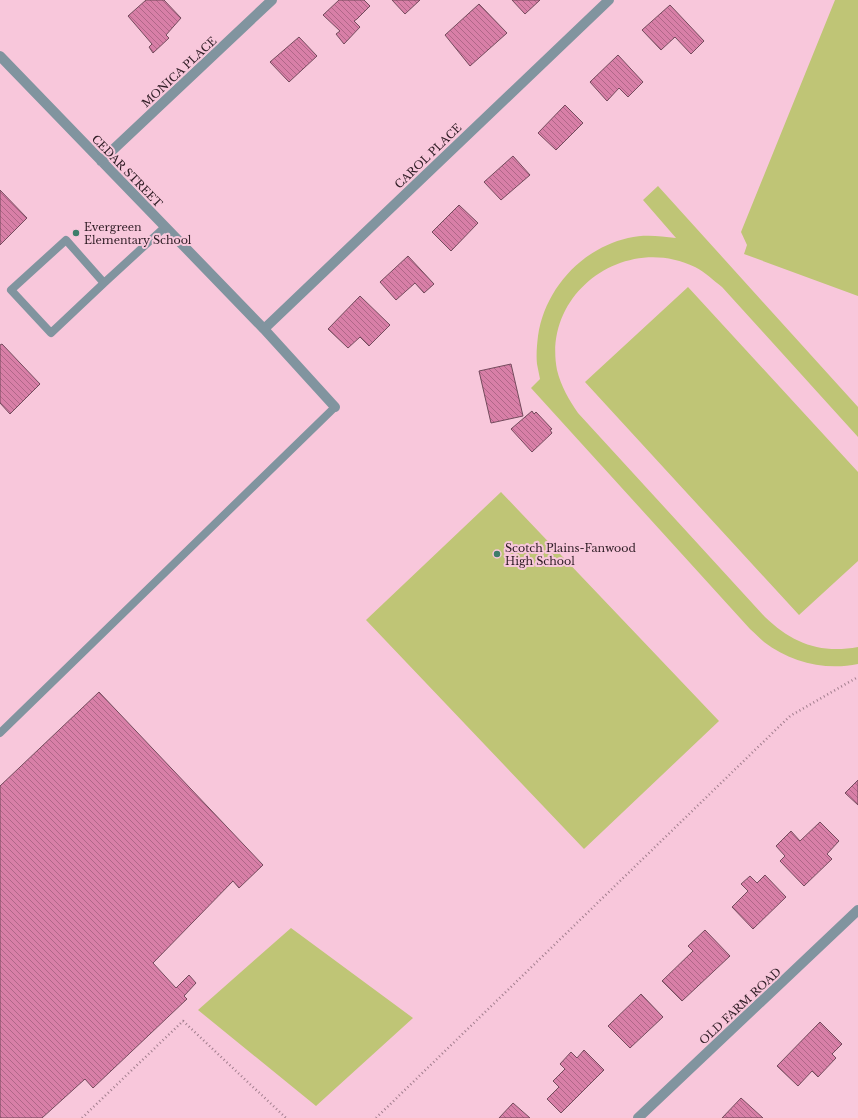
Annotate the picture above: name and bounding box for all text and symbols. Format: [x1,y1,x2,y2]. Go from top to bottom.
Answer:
street label: MONICA PLACE [139,34,219,110]
street label: CAROL PLACE [392,121,464,191]
street label: CEDAR STREET [89,132,165,210]
place label: Evergreen Elementary School [84,220,192,247]
marker: Evergreen Elementary School [71,228,81,238]
place label: Scotch Plains-Fanwood High School [505,541,636,568]
marker: Scotch Plains-Fanwood High School [492,549,502,559]
street label: OLD FARM ROAD [696,964,784,1048]

